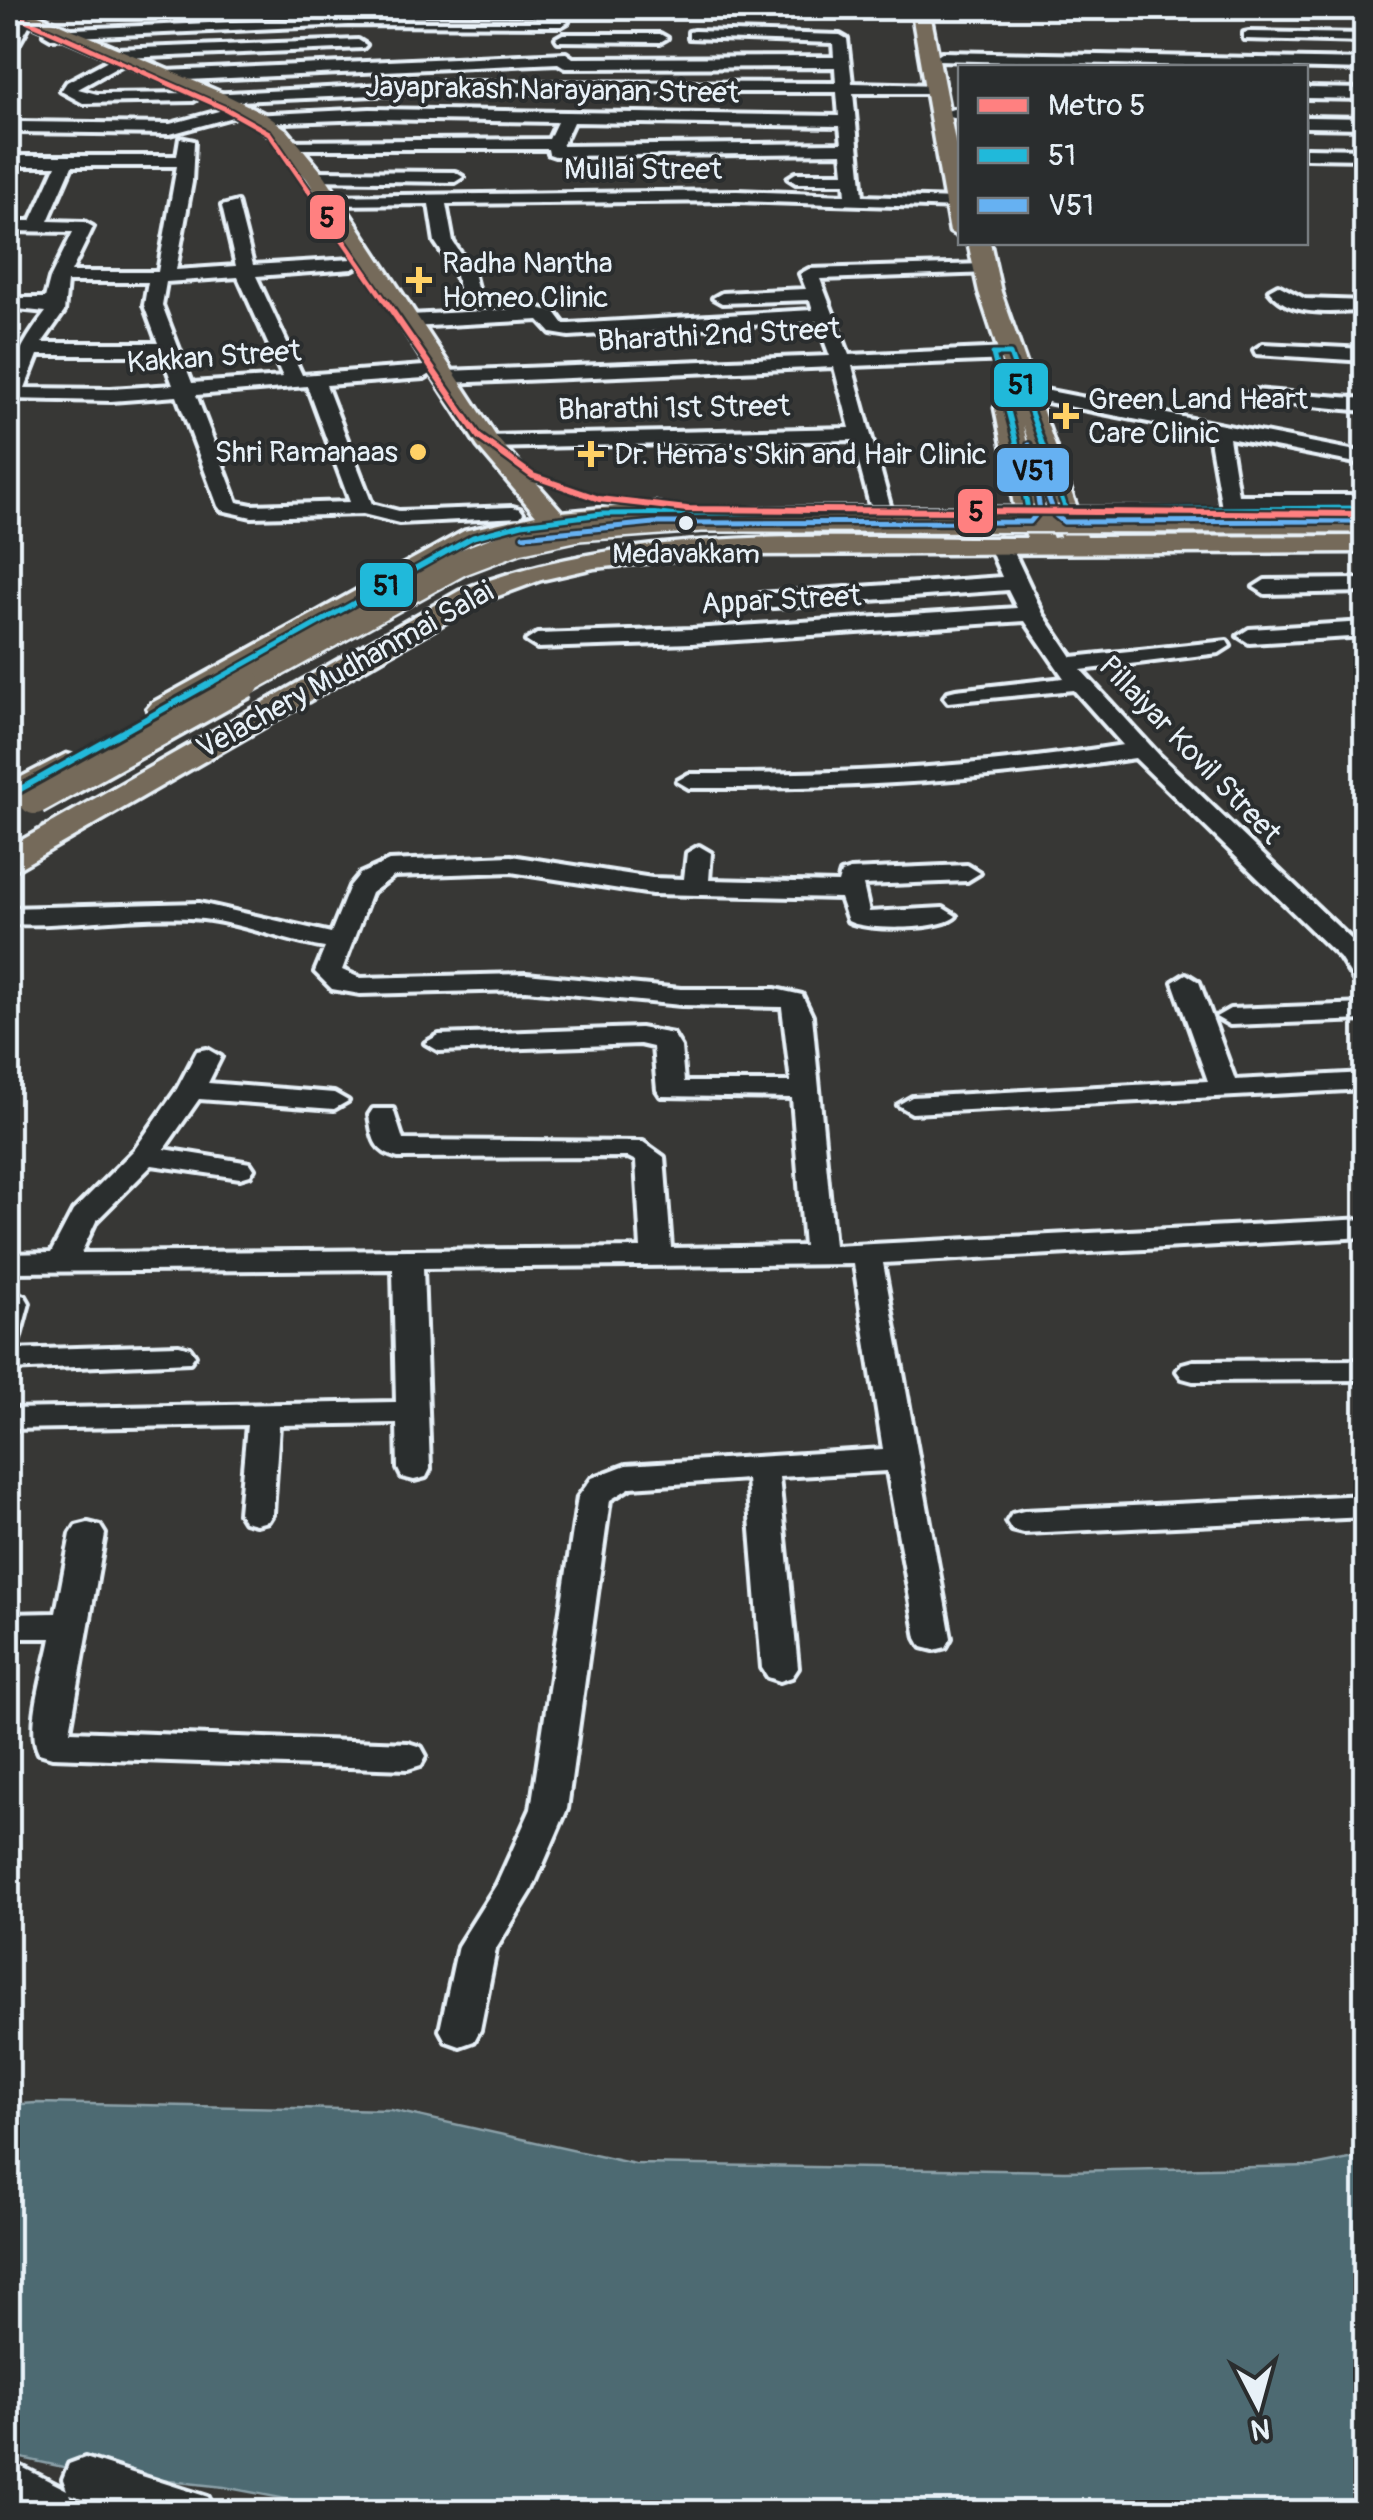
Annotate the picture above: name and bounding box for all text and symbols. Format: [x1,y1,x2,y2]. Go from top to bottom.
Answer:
legend [958,65,1308,245]
street label: Jayaprakash Narayanan Street [365,68,740,112]
text: Metro 5 [1048,87,1145,124]
text: 51 [1048,137,1076,174]
street label: Mullai Street [564,151,723,188]
text: V51 [1048,187,1094,224]
line badge: 5 [308,193,347,241]
text: 5 [319,201,335,236]
place label: Radha Nantha Homeo Clinic [442,245,613,316]
marker: Radha Nantha Homeo Clinic [406,267,432,293]
street label: Bharathi 2nd Street [597,310,842,360]
street label: Kakkan Street [125,332,303,382]
line badge: 51 [992,361,1050,409]
text: 51 [1008,368,1034,403]
place label: Green Land Heart Care Clinic [1088,381,1309,452]
street label: Bharathi 1st Street [558,387,791,429]
marker: Green Land Heart Care Clinic [1053,403,1079,429]
place label: Shri Ramanaas [215,434,398,471]
place label: Dr. Hema's Skin and Hair Clinic [614,436,987,473]
marker: Shri Ramanaas [407,441,429,463]
marker: Dr. Hema's Skin and Hair Clinic [578,441,604,467]
line badge: V51 [995,446,1071,494]
text: V51 [1012,454,1054,489]
line badge: 5 [956,487,995,535]
text: 5 [968,495,984,530]
marker: Medavakkam [676,513,696,533]
place label: Medavakkam [612,537,760,572]
line badge: 51 [358,561,415,609]
text: 51 [373,569,399,604]
street label: Velachery Mudhanmai Salai [190,573,500,767]
street label: Appar Street [700,577,863,623]
street label: Pillaiyar Kovil Street [1091,648,1290,853]
north arrow [1208,2355,1308,2455]
text: N [1249,2410,1272,2447]

